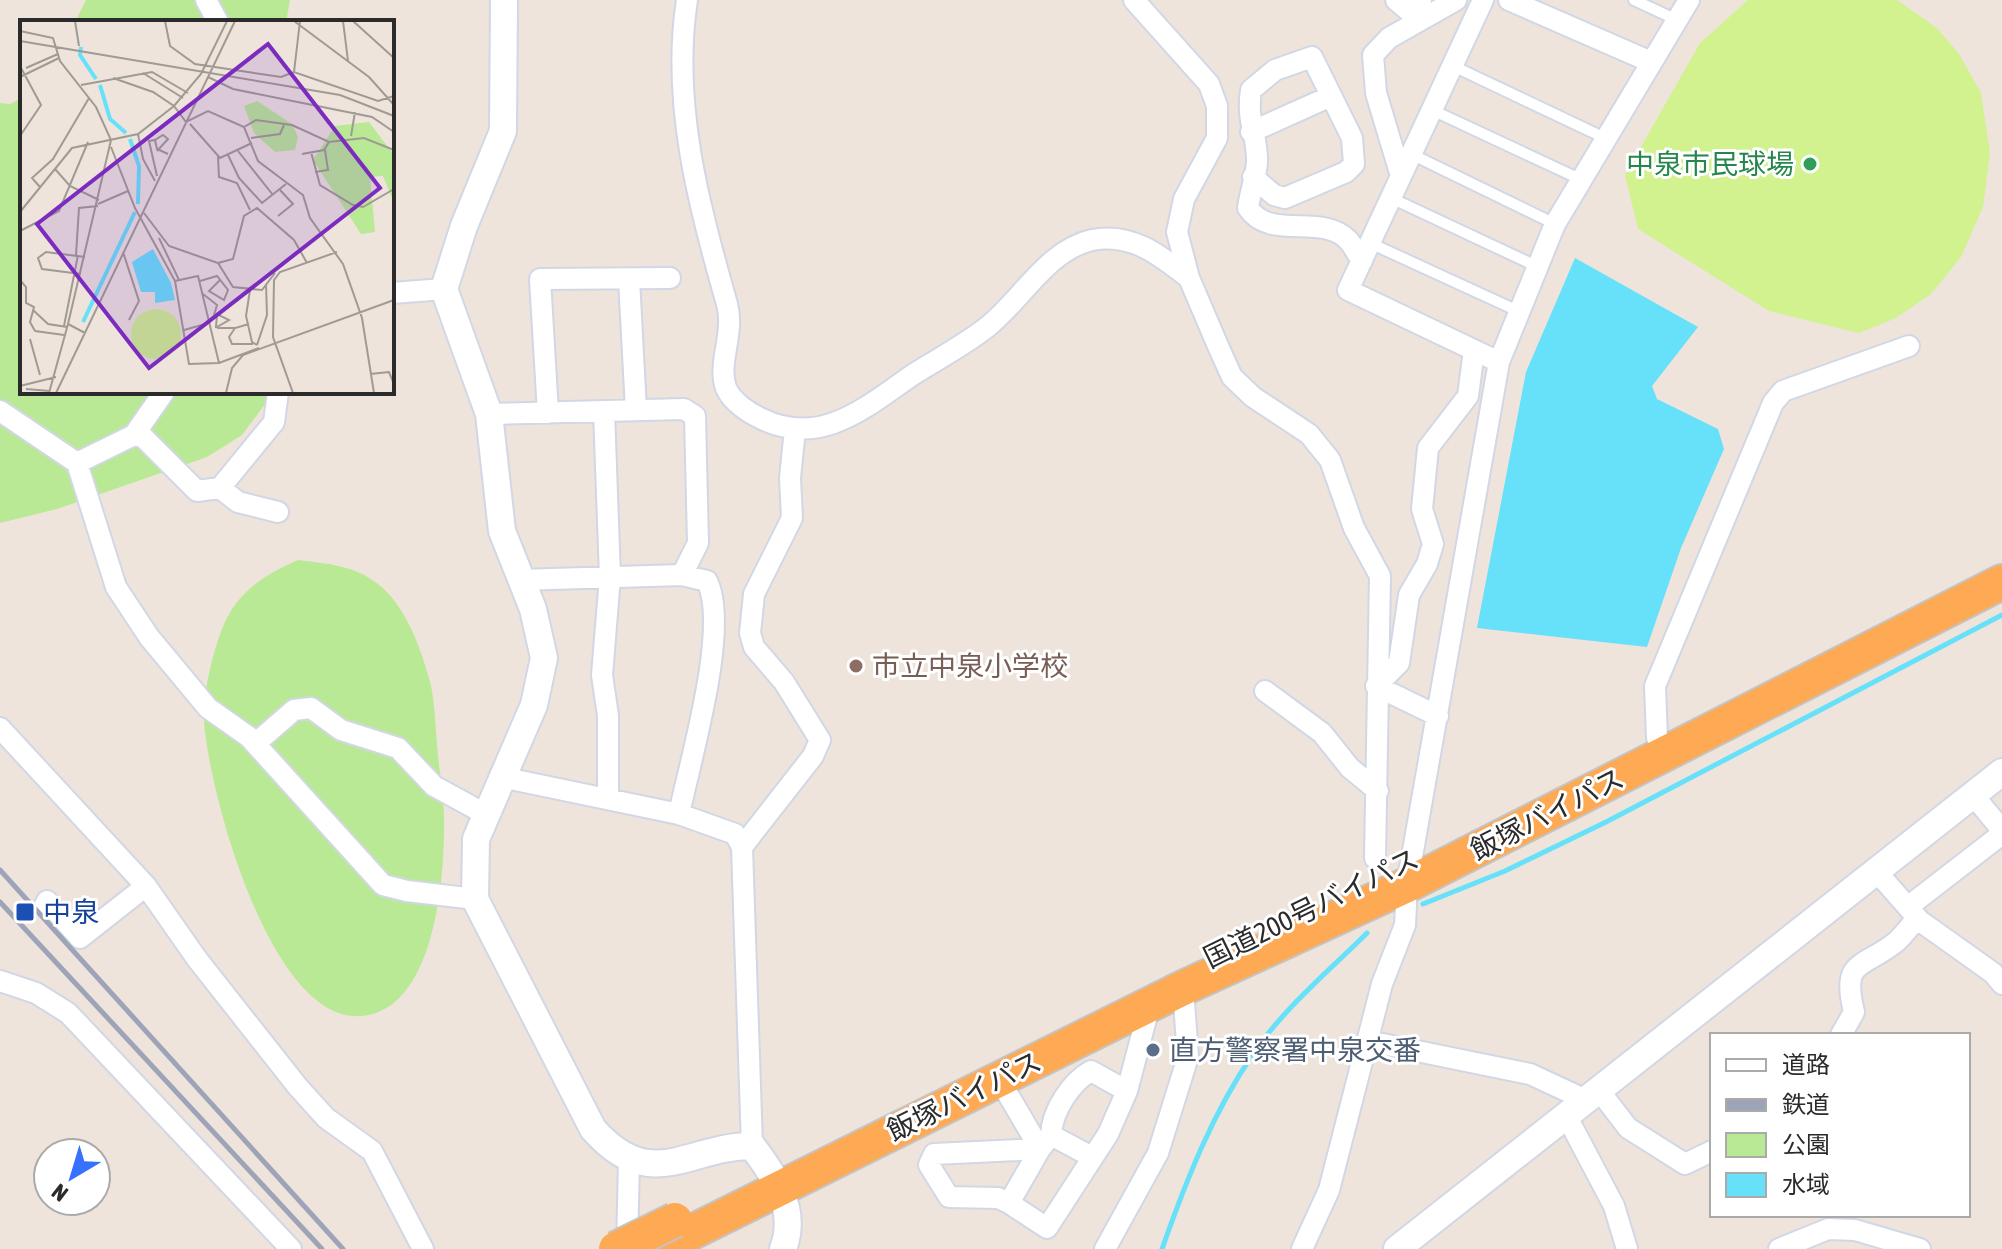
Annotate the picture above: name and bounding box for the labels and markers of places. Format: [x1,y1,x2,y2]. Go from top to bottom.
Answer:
place label: 中泉市民球場 [1626,148,1794,180]
marker: 中泉市民球場 [1801,155,1819,173]
place label: 市立中泉小学校 [872,650,1068,682]
marker: 市立中泉小学校 [847,657,865,675]
place label: 中泉 [43,896,99,928]
marker: 中泉 [14,901,36,923]
place label: 直方警察署中泉交番 [1169,1034,1421,1066]
marker: 直方警察署中泉交番 [1144,1041,1162,1059]

